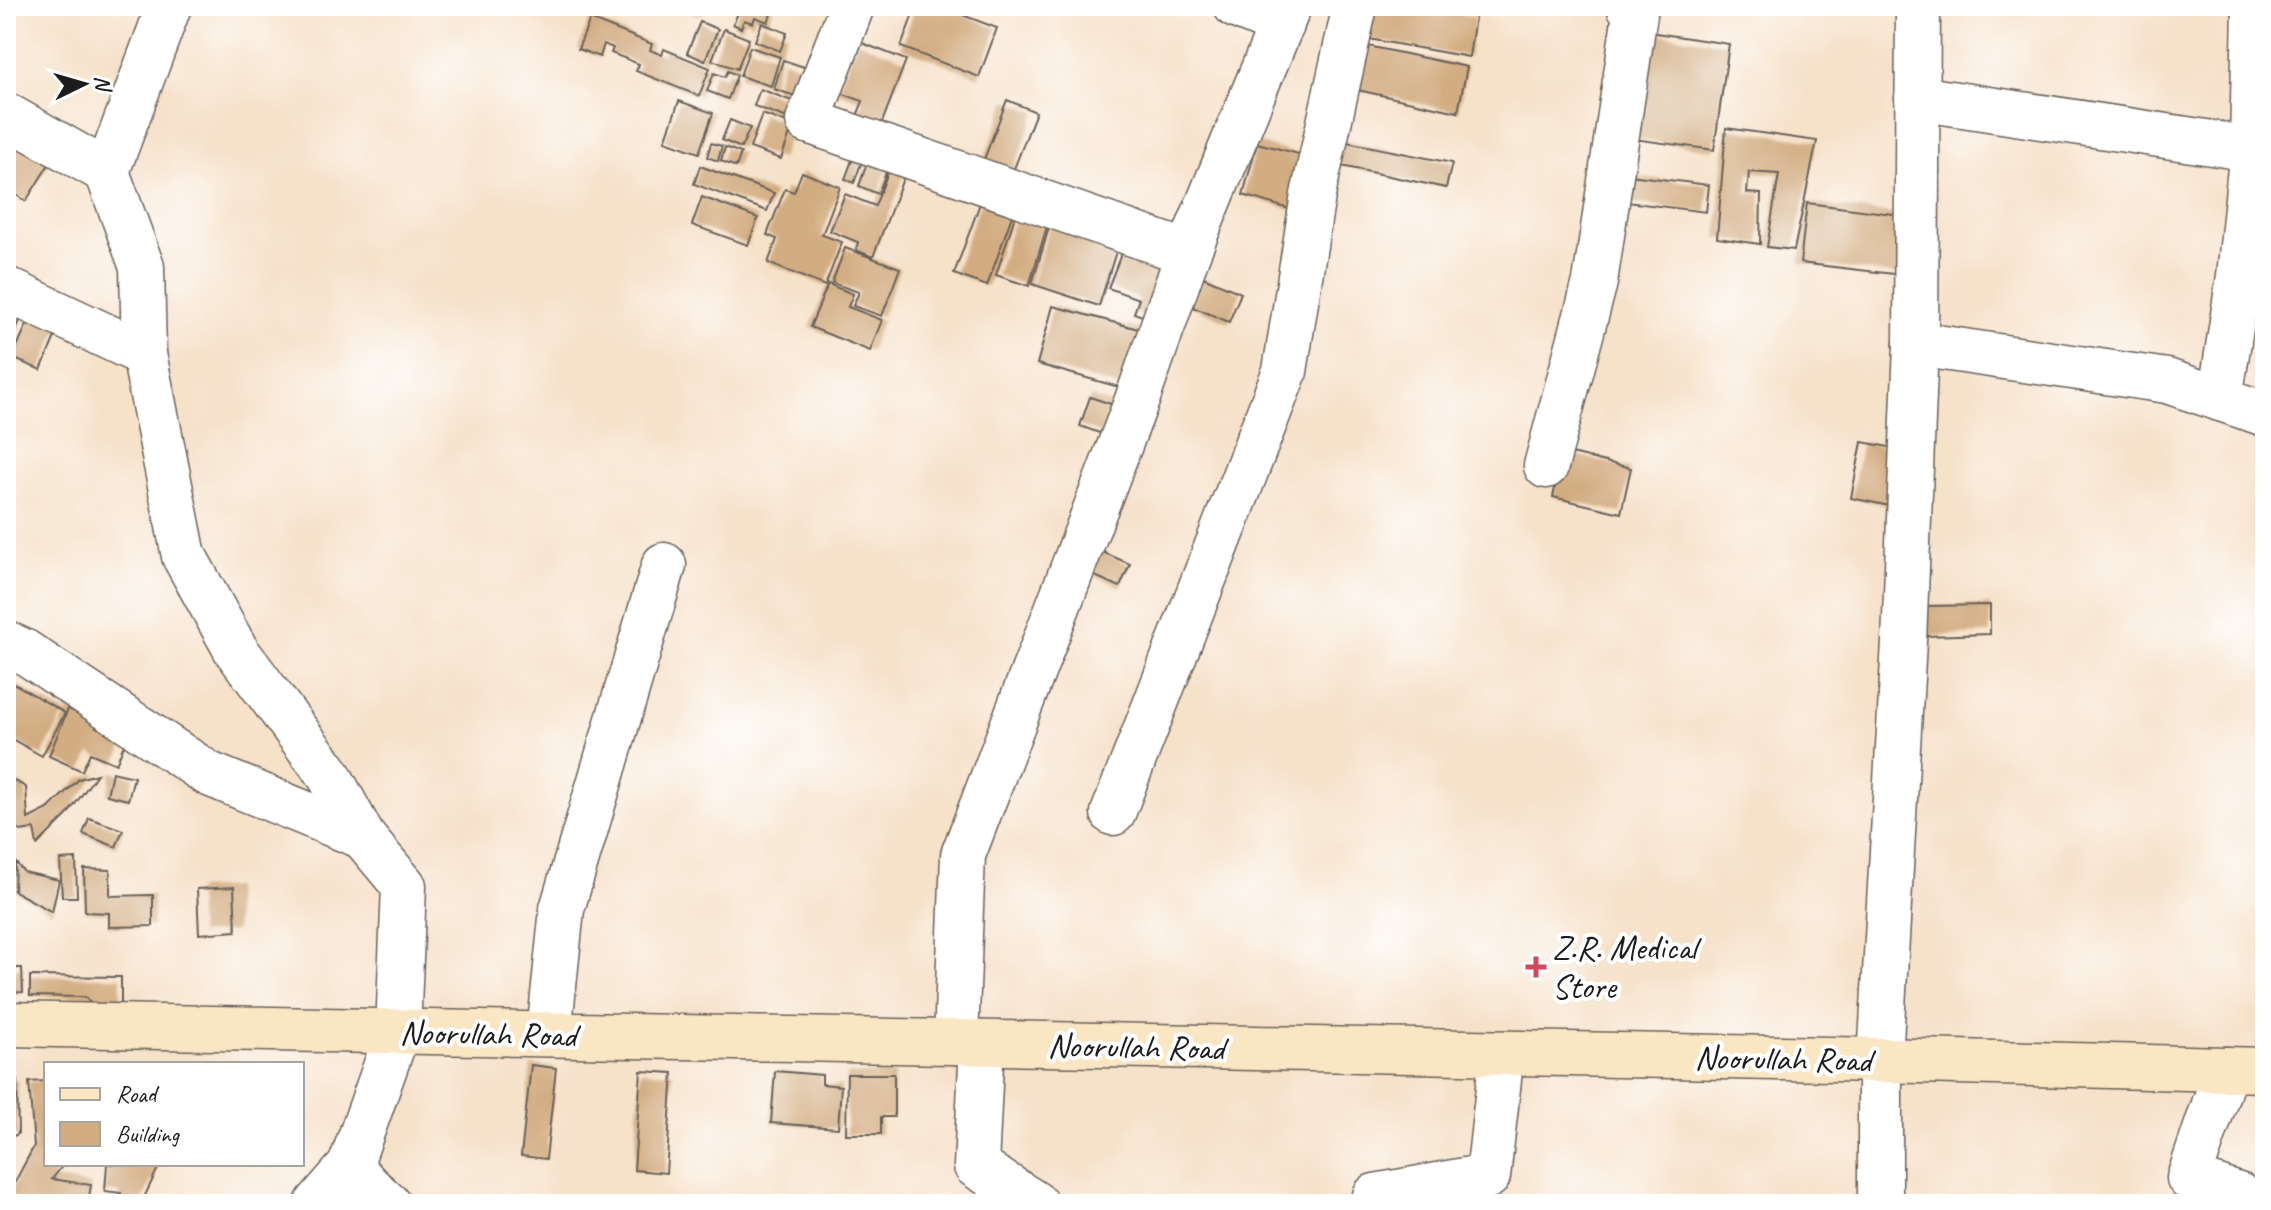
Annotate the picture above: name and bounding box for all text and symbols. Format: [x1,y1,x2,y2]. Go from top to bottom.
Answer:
north arrow [44,44,124,124]
text: N [88,74,118,94]
place label: Z.R. Medical Store [1552,926,1703,1008]
marker: Z.R. Medical Store [1527,958,1545,976]
street label: Noorullah Road [399,1010,582,1057]
street label: Noorullah Road [1047,1023,1230,1070]
street label: Noorullah Road [1694,1035,1877,1082]
legend [44,1062,304,1166]
text: Road [116,1079,160,1109]
text: Building [116,1119,181,1149]

